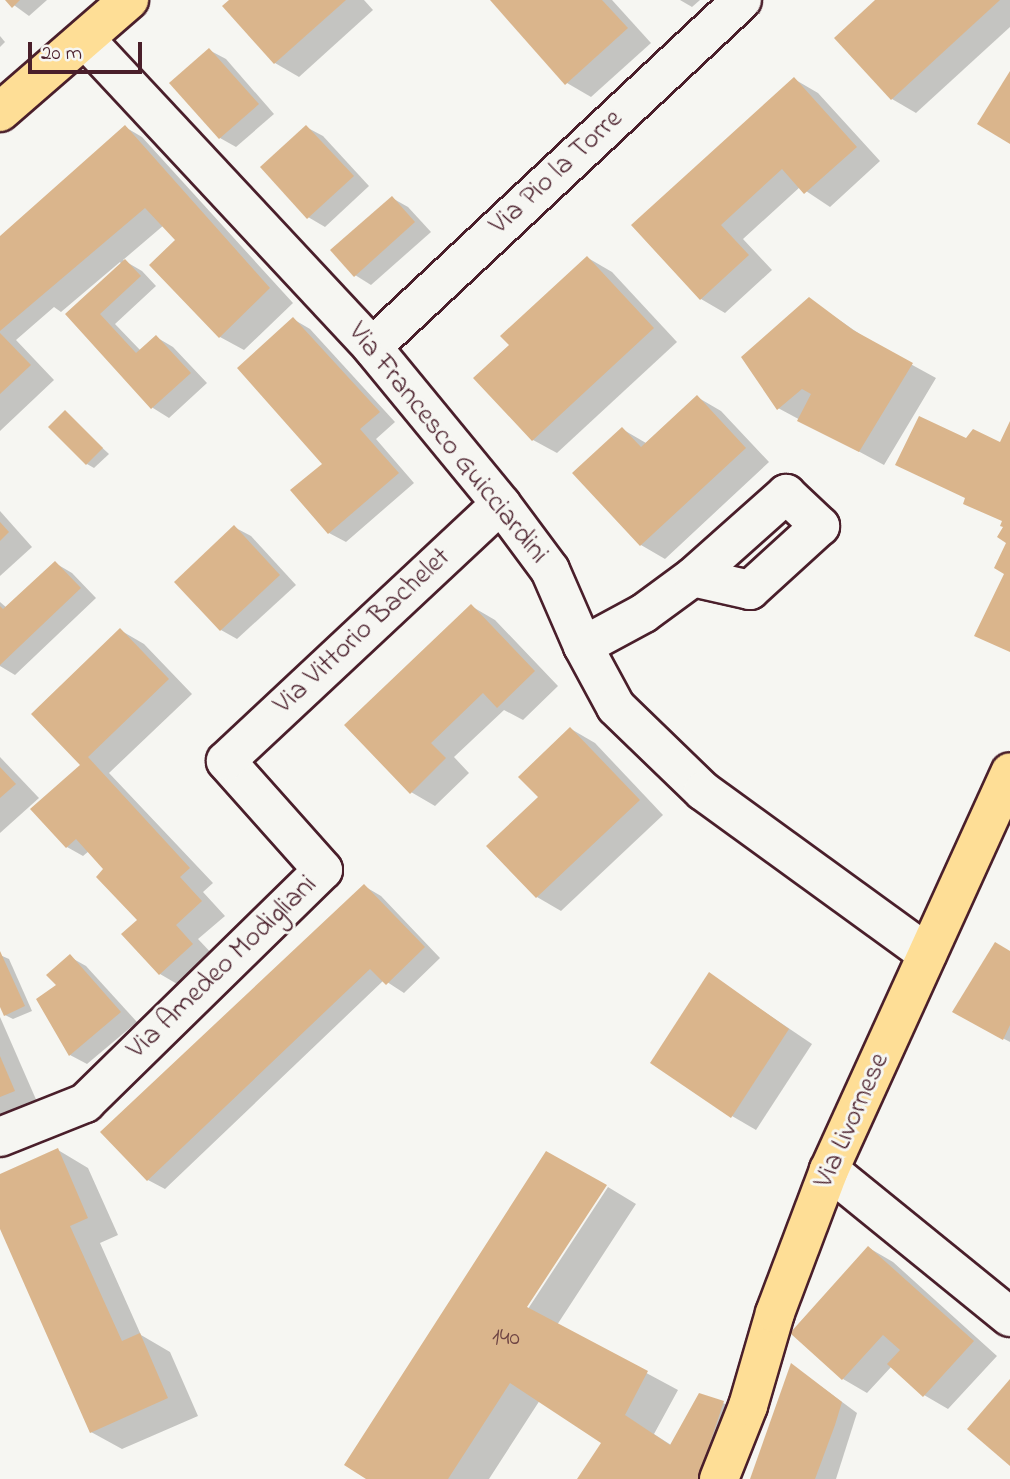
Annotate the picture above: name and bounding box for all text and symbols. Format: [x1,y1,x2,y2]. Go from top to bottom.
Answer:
scale bar [32,28,145,72]
text: 20 m [41,39,82,69]
street label: Via Pio la Torre [484,103,630,243]
street label: Via Francesco Guicciardini [339,317,555,571]
street label: Via Vittorio Bachelet [268,542,458,722]
street label: Via Amedeo Modigliani [121,869,325,1067]
street label: Via Livornese [808,1048,898,1194]
house number: 140 [492,1325,520,1353]

